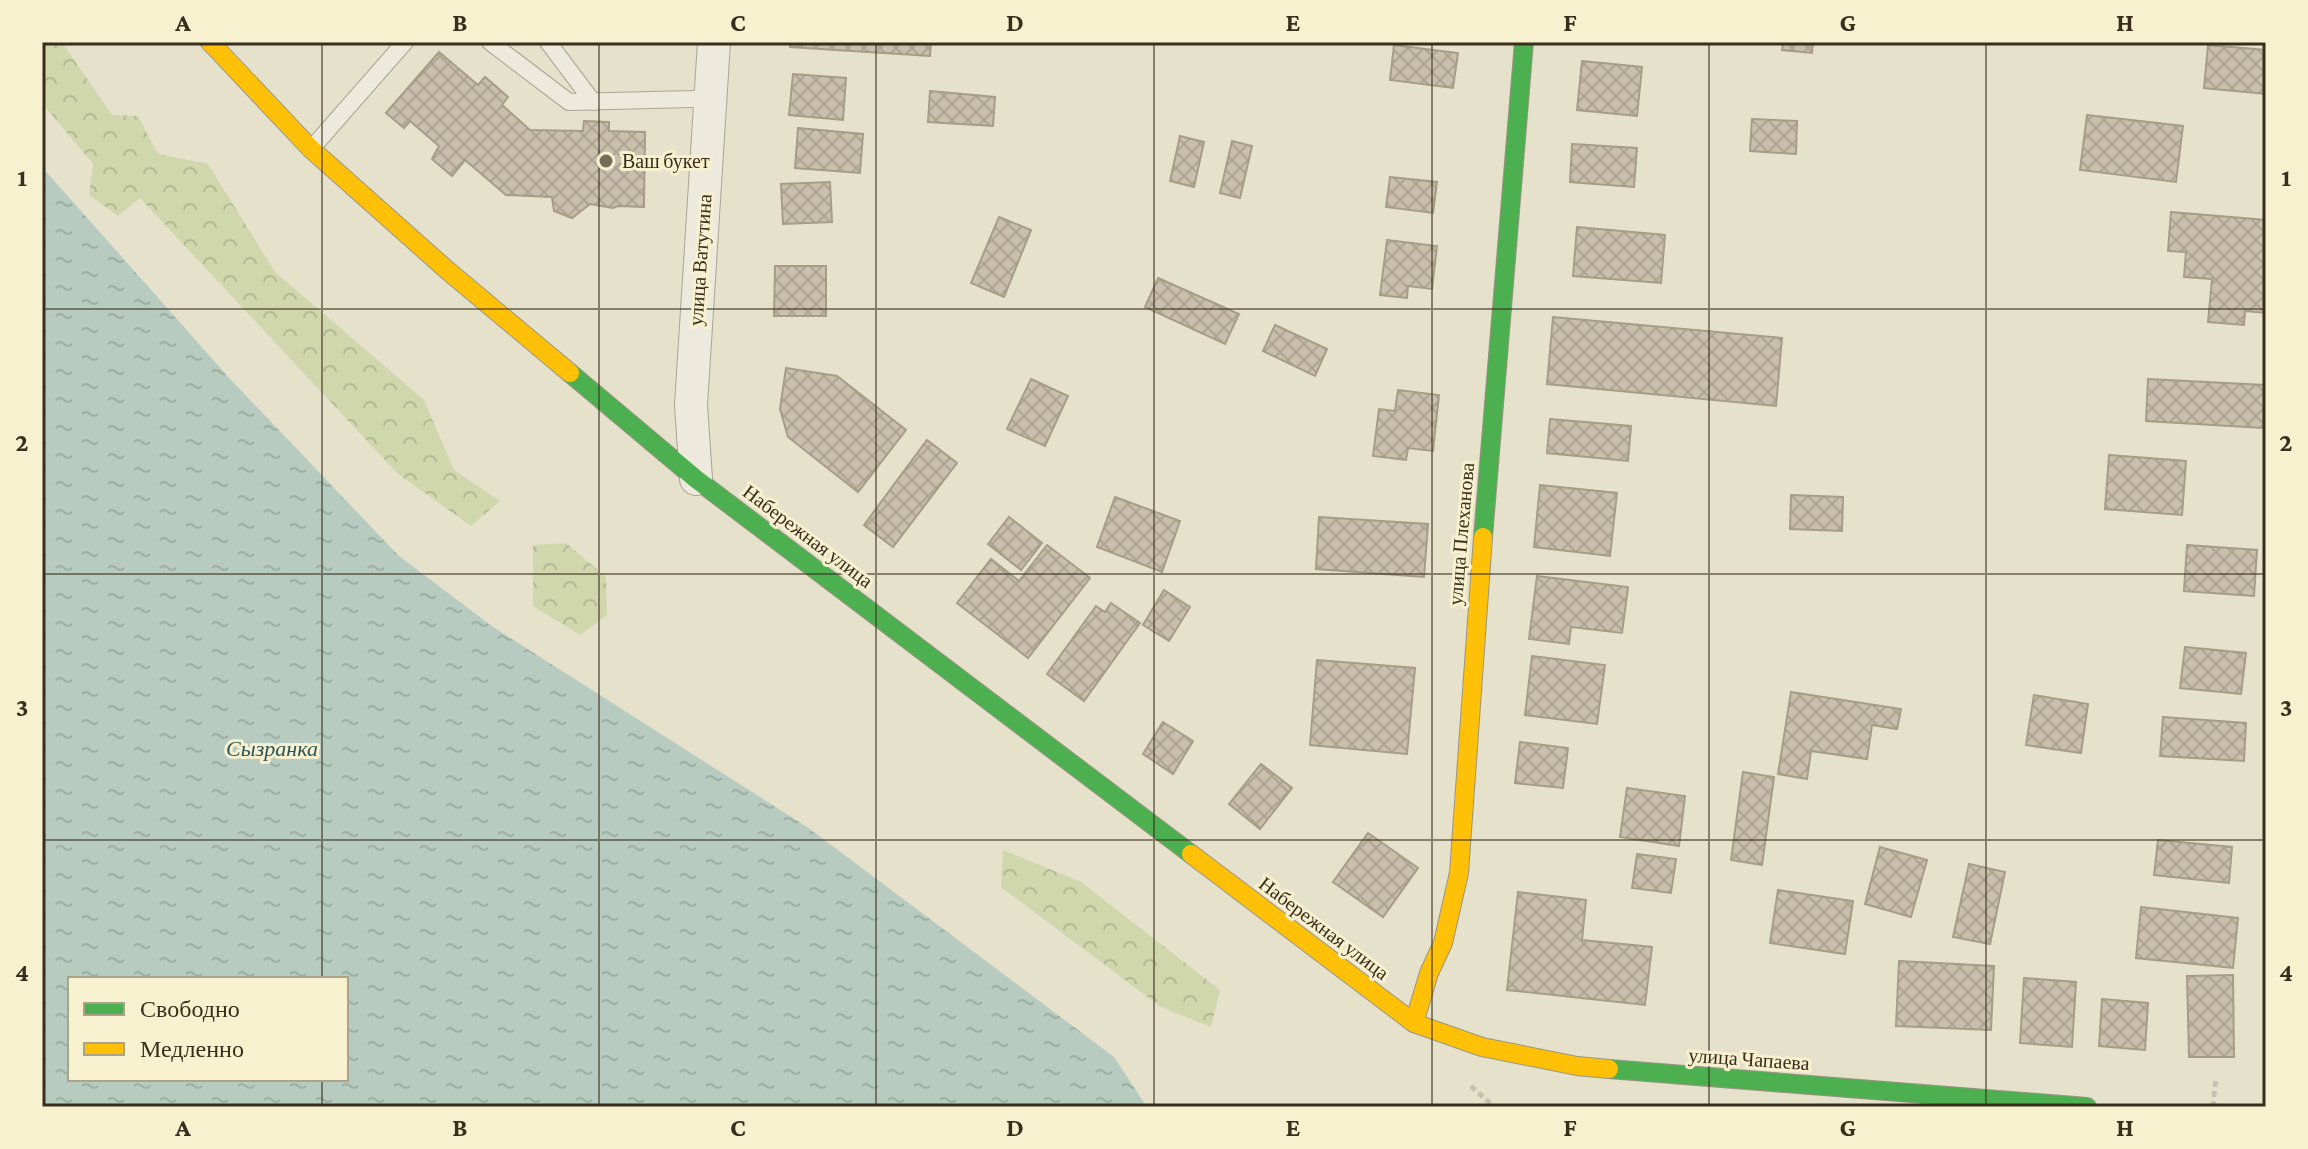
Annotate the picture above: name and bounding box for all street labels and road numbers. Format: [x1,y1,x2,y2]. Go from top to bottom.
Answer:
street label: улица Ватутина [684,193,717,327]
street label: улица Плеханова [1444,461,1479,607]
street label: Набережная улица [738,480,877,593]
street label: Набережная улица [1254,872,1393,985]
street label: улица Чапаева [1688,1044,1810,1075]

